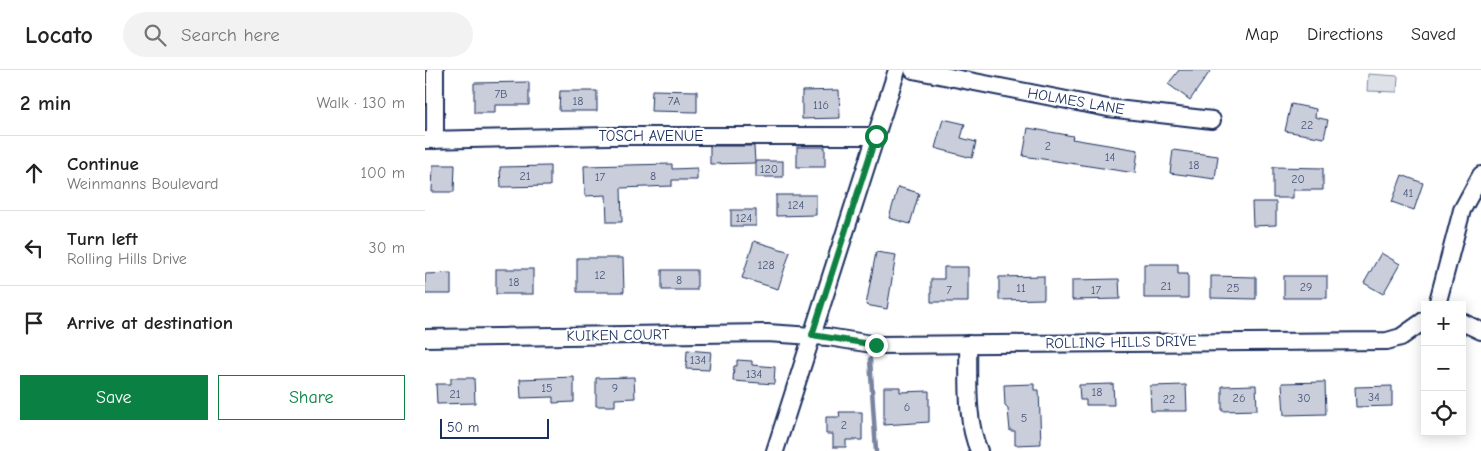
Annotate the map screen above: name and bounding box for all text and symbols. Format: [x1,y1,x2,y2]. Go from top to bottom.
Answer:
search box [123,12,473,57]
text: Locato [25,21,93,49]
icon: search [141,21,169,49]
text: Search here [181,24,280,46]
text: Map [1245,24,1279,45]
text: Directions [1307,24,1383,45]
text: Saved [1411,24,1456,45]
street label: HOLMES LANE [1026,84,1126,118]
house number: 7B [494,87,508,101]
text: 2 min [20,91,71,115]
text: Walk · 130 m [316,94,405,112]
house number: 18 [573,94,583,108]
house number: 7A [668,94,680,108]
house number: 116 [813,98,829,112]
house number: 22 [1301,118,1313,132]
route start [865,125,888,148]
street label: TOSCH AVENUE [599,127,703,145]
house number: 2 [1045,139,1051,153]
house number: 14 [1105,150,1115,164]
text: Continue [67,153,139,175]
house number: 18 [1189,158,1199,172]
icon: ahead [20,159,48,187]
house number: 120 [760,162,778,176]
text: 100 m [361,164,405,182]
house number: 21 [519,169,531,183]
house number: 8 [650,169,656,183]
house number: 17 [595,170,606,184]
house number: 20 [1291,172,1305,186]
text: Weinmanns Boulevard [67,175,219,193]
house number: 41 [1403,186,1414,200]
house number: 124 [788,198,805,212]
house number: 124 [736,211,753,225]
text: Turn left [67,228,138,250]
icon: left [20,234,48,262]
text: 30 m [369,239,405,257]
text: Rolling Hills Drive [67,250,187,268]
house number: 128 [757,258,775,272]
house number: 12 [594,268,606,282]
house number: 8 [676,273,682,287]
house number: 18 [509,275,519,289]
house number: 21 [1160,279,1172,293]
house number: 29 [1300,280,1312,294]
house number: 11 [1016,281,1026,295]
house number: 25 [1227,281,1239,295]
house number: 7 [946,283,952,297]
house number: 17 [1091,283,1102,297]
map controls [1421,301,1466,436]
button: + [1421,301,1466,346]
icon: arrive [20,309,48,337]
text: Arrive at destination [67,312,233,334]
street label: KUIKEN COURT [566,325,670,345]
street label: ROLLING HILLS DRIVE [1045,332,1197,352]
route end [865,334,888,357]
button: − [1421,346,1466,391]
house number: 134 [690,353,707,367]
house number: 134 [746,367,763,381]
button: Save [20,375,208,420]
button: Share [218,375,405,420]
house number: 15 [541,381,553,395]
house number: 9 [612,381,618,395]
house number: 18 [1092,385,1102,399]
house number: 21 [449,387,461,401]
house number: 34 [1368,390,1380,404]
house number: 26 [1233,391,1245,405]
house number: 30 [1297,391,1311,405]
button: locate [1421,391,1466,436]
house number: 22 [1163,392,1175,406]
house number: 6 [904,400,910,414]
house number: 5 [1021,411,1027,425]
scale bar [440,416,549,439]
house number: 2 [841,418,847,432]
text: 50 m [447,419,479,436]

